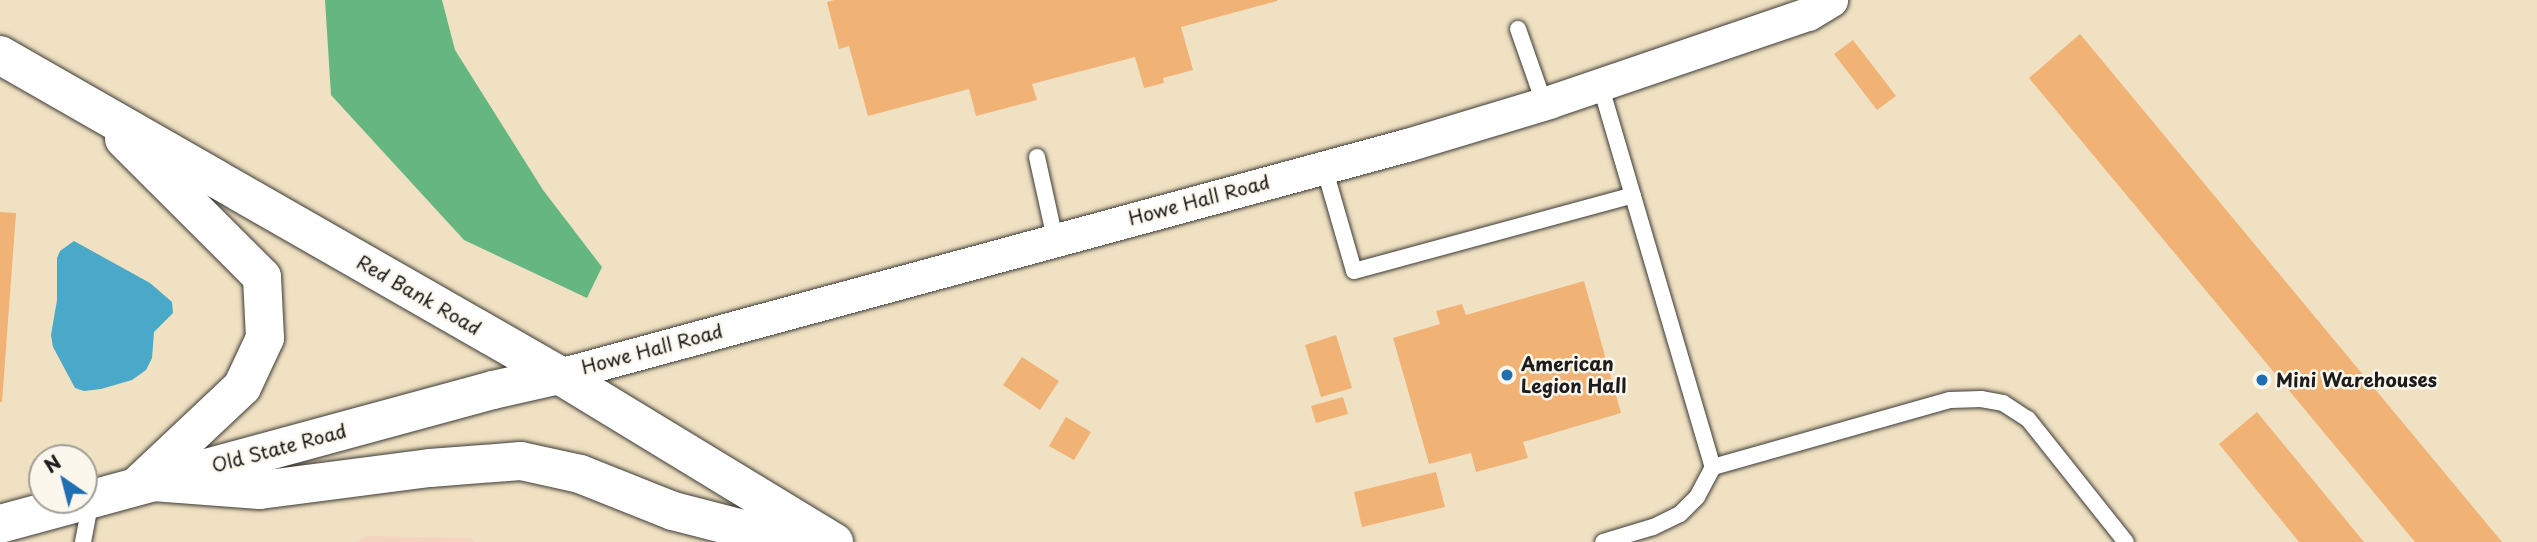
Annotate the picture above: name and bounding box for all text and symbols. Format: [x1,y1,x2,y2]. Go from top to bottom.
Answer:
street label: Howe Hall Road [1126,170,1272,230]
street label: Red Bank Road [352,250,486,340]
street label: Howe Hall Road [579,319,725,379]
place label: American Legion Hall [1521,353,1627,397]
marker: American Legion Hall [1499,367,1515,383]
place label: Mini Warehouses [2276,369,2437,391]
marker: Mini Warehouses [2254,372,2270,388]
street label: Old State Road [209,419,349,477]
north arrow [28,444,98,514]
text: N [38,448,66,479]

